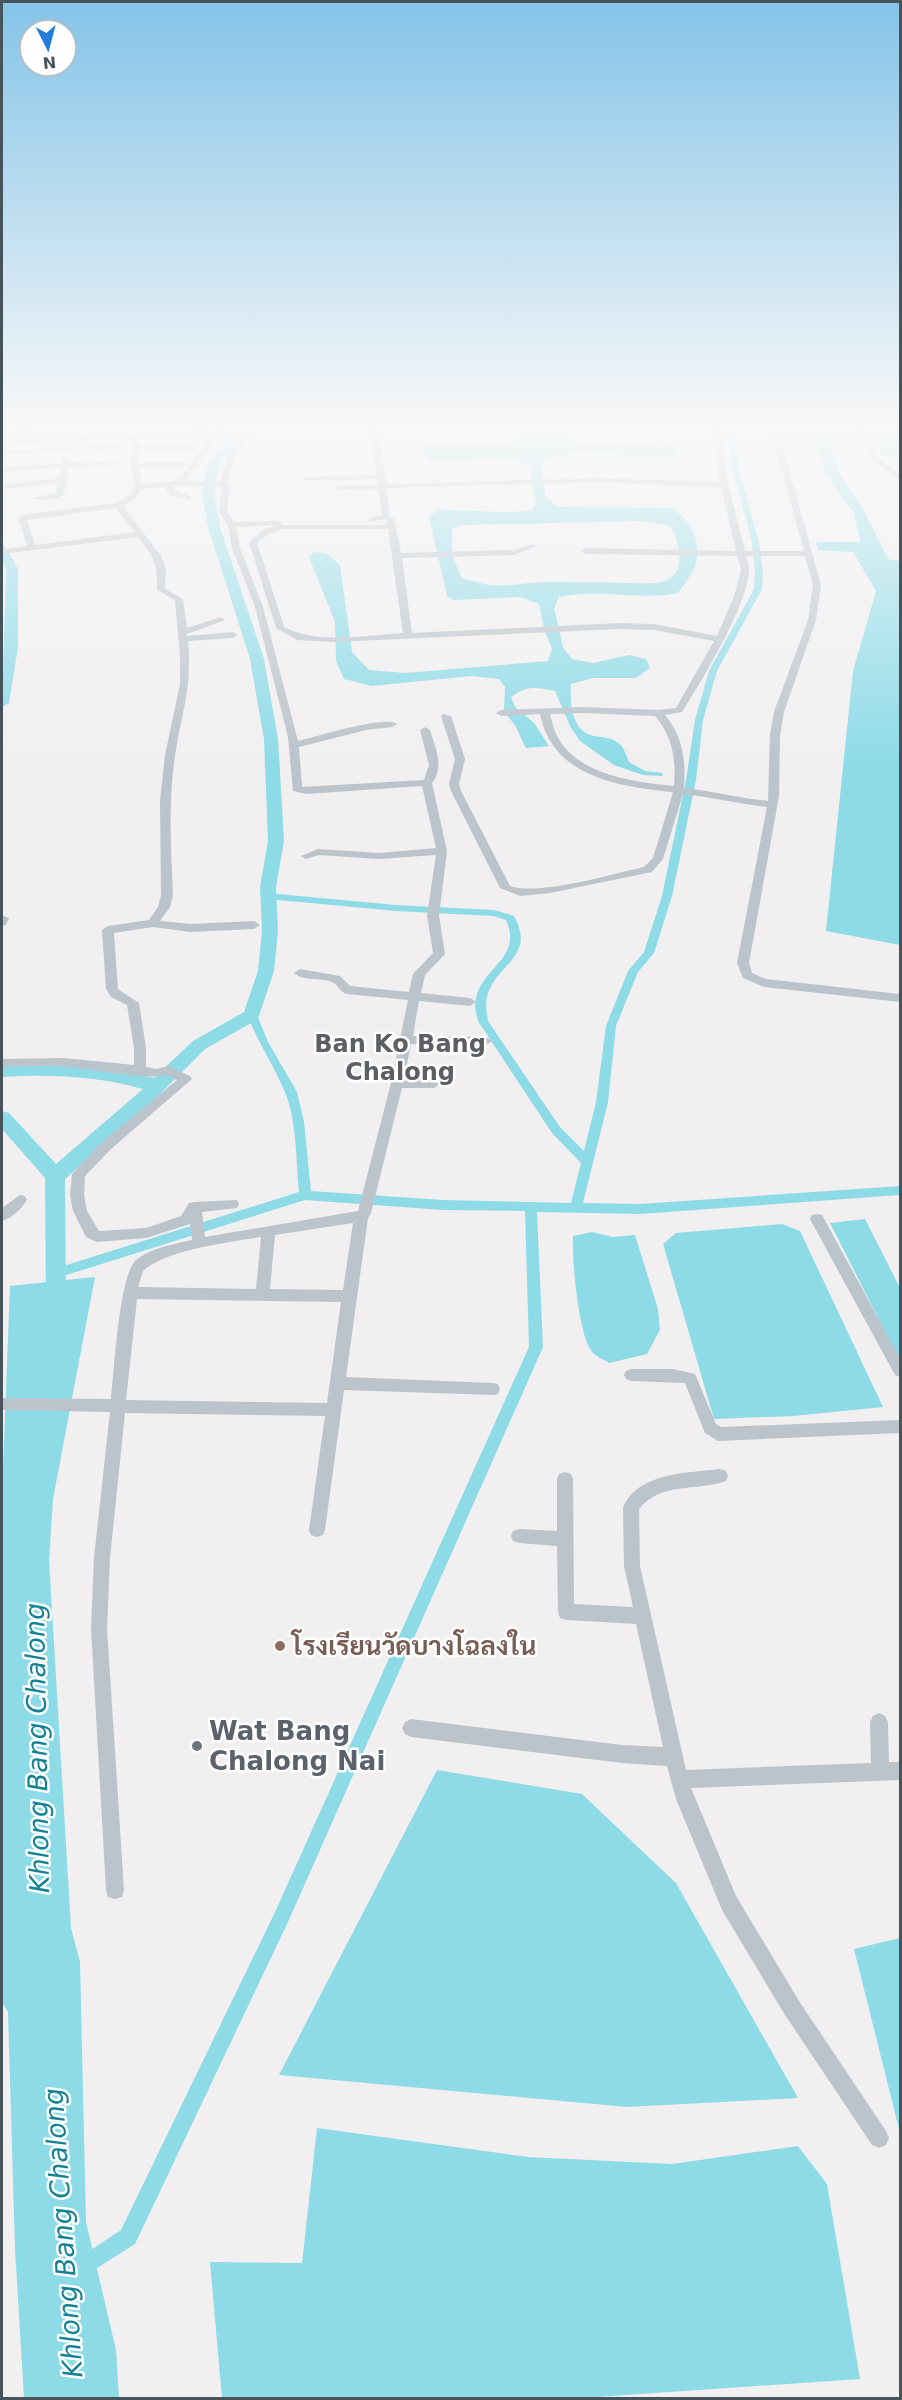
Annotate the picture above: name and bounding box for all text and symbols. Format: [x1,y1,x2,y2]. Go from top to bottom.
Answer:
north arrow [18,18,78,78]
text: N [42,52,57,73]
district label: Ban Ko Bang Chalong [314,1030,486,1086]
water label: Khlong Bang Chalong [19,1603,55,1893]
place label: โรงเรียนวัดบางโฉลงใน [290,1629,536,1661]
marker: โรงเรียนวัดบางโฉลงใน [273,1639,287,1653]
place label: Wat Bang Chalong Nai [209,1716,385,1776]
marker: Wat Bang Chalong Nai [190,1739,204,1753]
water label: Khlong Bang Chalong [37,2087,89,2379]

